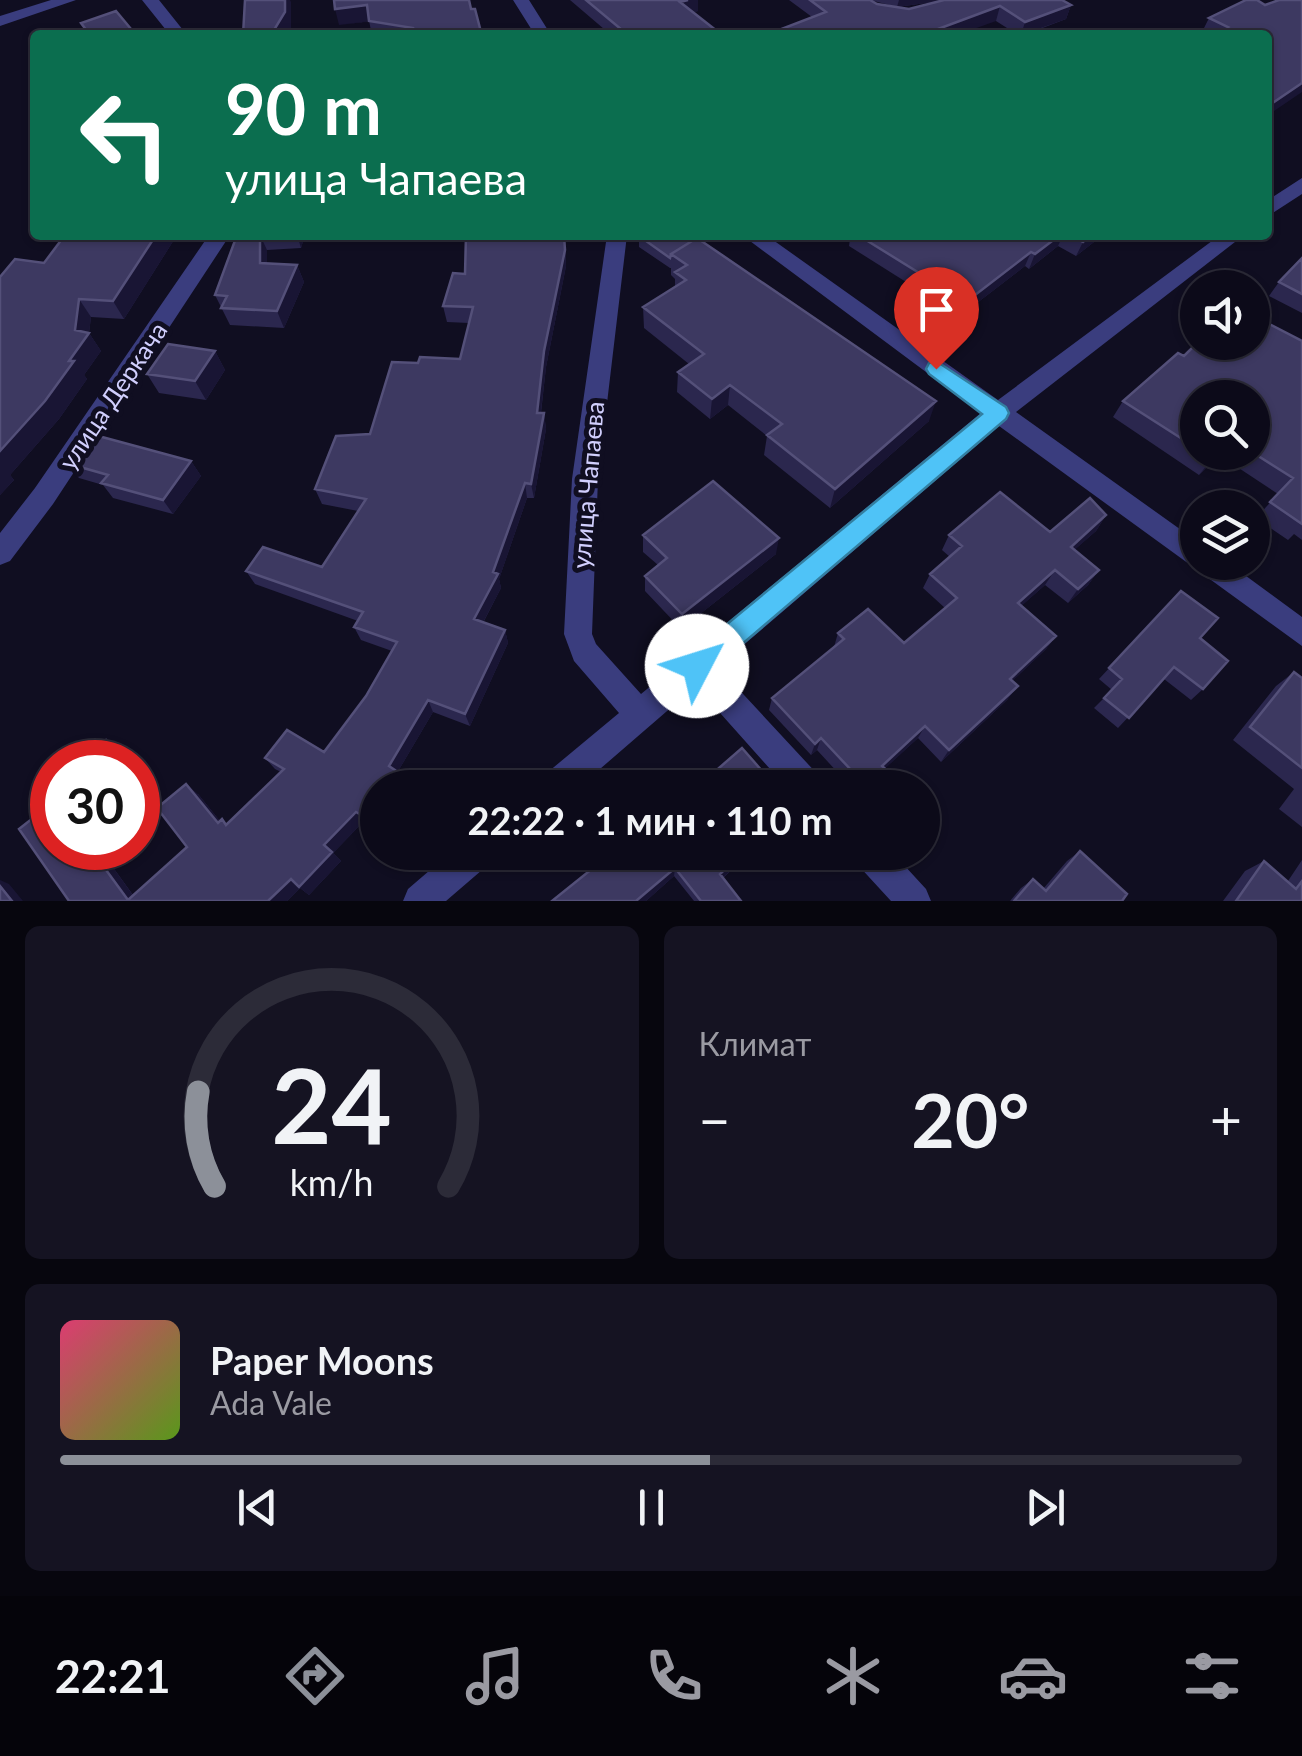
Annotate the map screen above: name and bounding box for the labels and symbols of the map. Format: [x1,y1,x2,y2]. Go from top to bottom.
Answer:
pin [894,267,979,370]
street label: улица Деркача [52,316,173,475]
street label: улица Чапаева [565,400,609,570]
position arrow [645,614,749,718]
speed limit sign: 30 [30,740,160,870]

